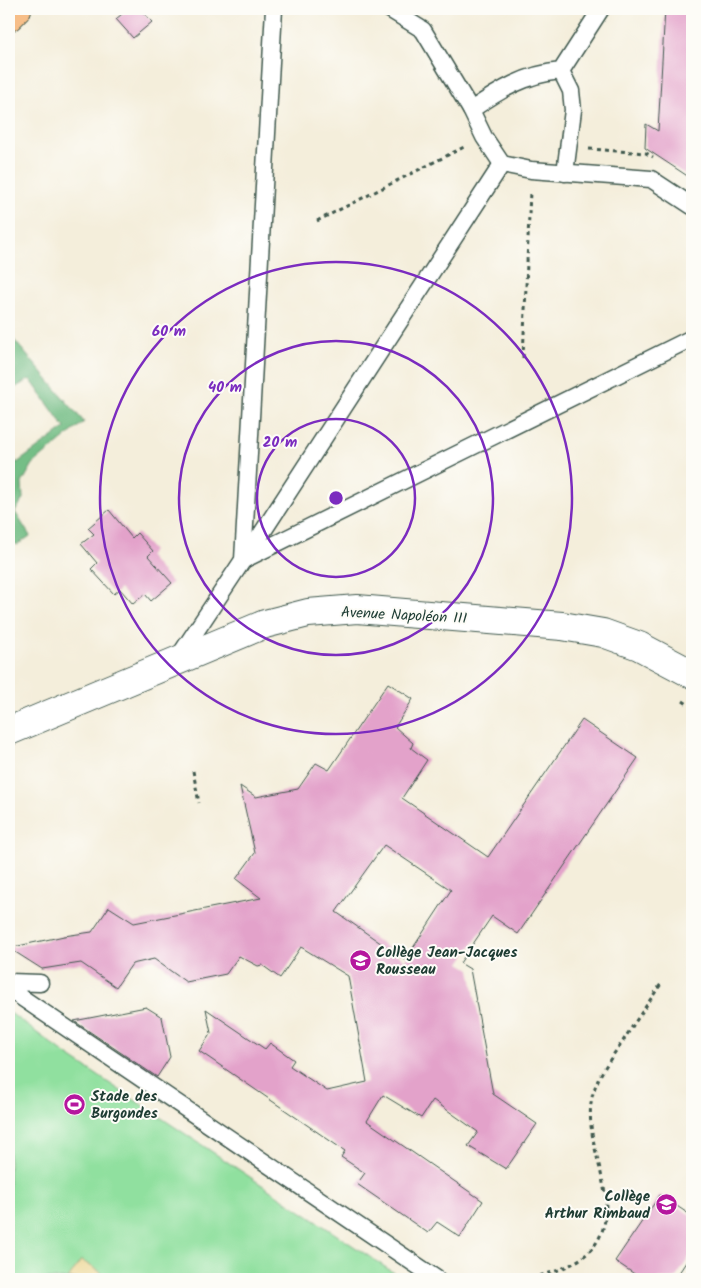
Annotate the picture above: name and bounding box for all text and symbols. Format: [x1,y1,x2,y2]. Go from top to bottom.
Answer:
text: 60 m [152,320,186,344]
text: 40 m [208,376,242,400]
text: 20 m [263,431,297,455]
centre of rings [327,489,345,507]
street label: Avenue Napoléon III [340,601,468,631]
place label: Collège Jean-Jacques Rousseau [376,941,517,982]
school or university icon: Collège Jean-Jacques Rousseau [348,949,372,973]
place label: Stade des Burgondes [91,1085,158,1126]
sports icon: Stade des Burgondes [63,1093,87,1117]
place label: Collège Arthur Rimbaud [545,1185,651,1226]
school or university icon: Collège Arthur Rimbaud [654,1193,678,1217]

